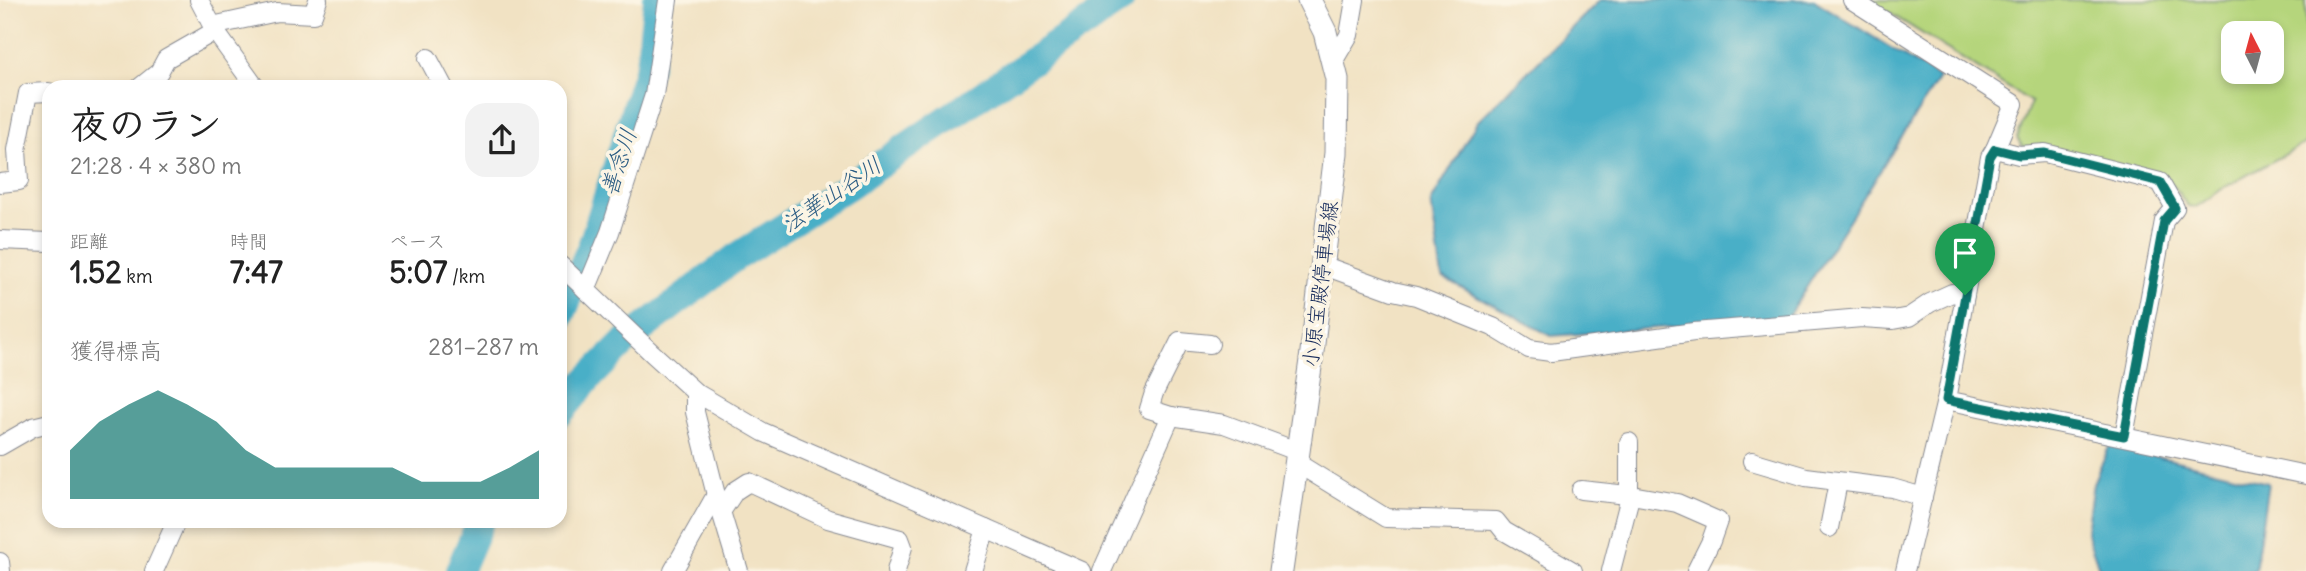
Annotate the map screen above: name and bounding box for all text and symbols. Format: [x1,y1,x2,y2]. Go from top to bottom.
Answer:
north arrow [2221,21,2284,84]
map controls [2221,21,2284,84]
text: 夜のラン [70,101,222,148]
button: share [465,103,539,177]
water label: 善念川 [594,125,642,199]
water label: 法華山谷川 [775,150,887,238]
text: 21:28 · 4 × 380 m [70,151,242,180]
street label: 小原宝殿停車場線 [1296,199,1344,369]
pin [1935,223,1995,295]
text: 距離 [70,229,108,253]
text: 時間 [230,229,268,253]
text: ペース [389,229,445,253]
icon: arrive [1946,234,1984,272]
text: 1.52 [70,253,122,291]
text: 7:47 [230,253,283,291]
text: 5:07 [389,253,447,291]
text: km [122,264,153,288]
text: /km [447,264,485,288]
text: 281–287 m [428,332,539,361]
text: 獲得標高 [70,336,162,365]

